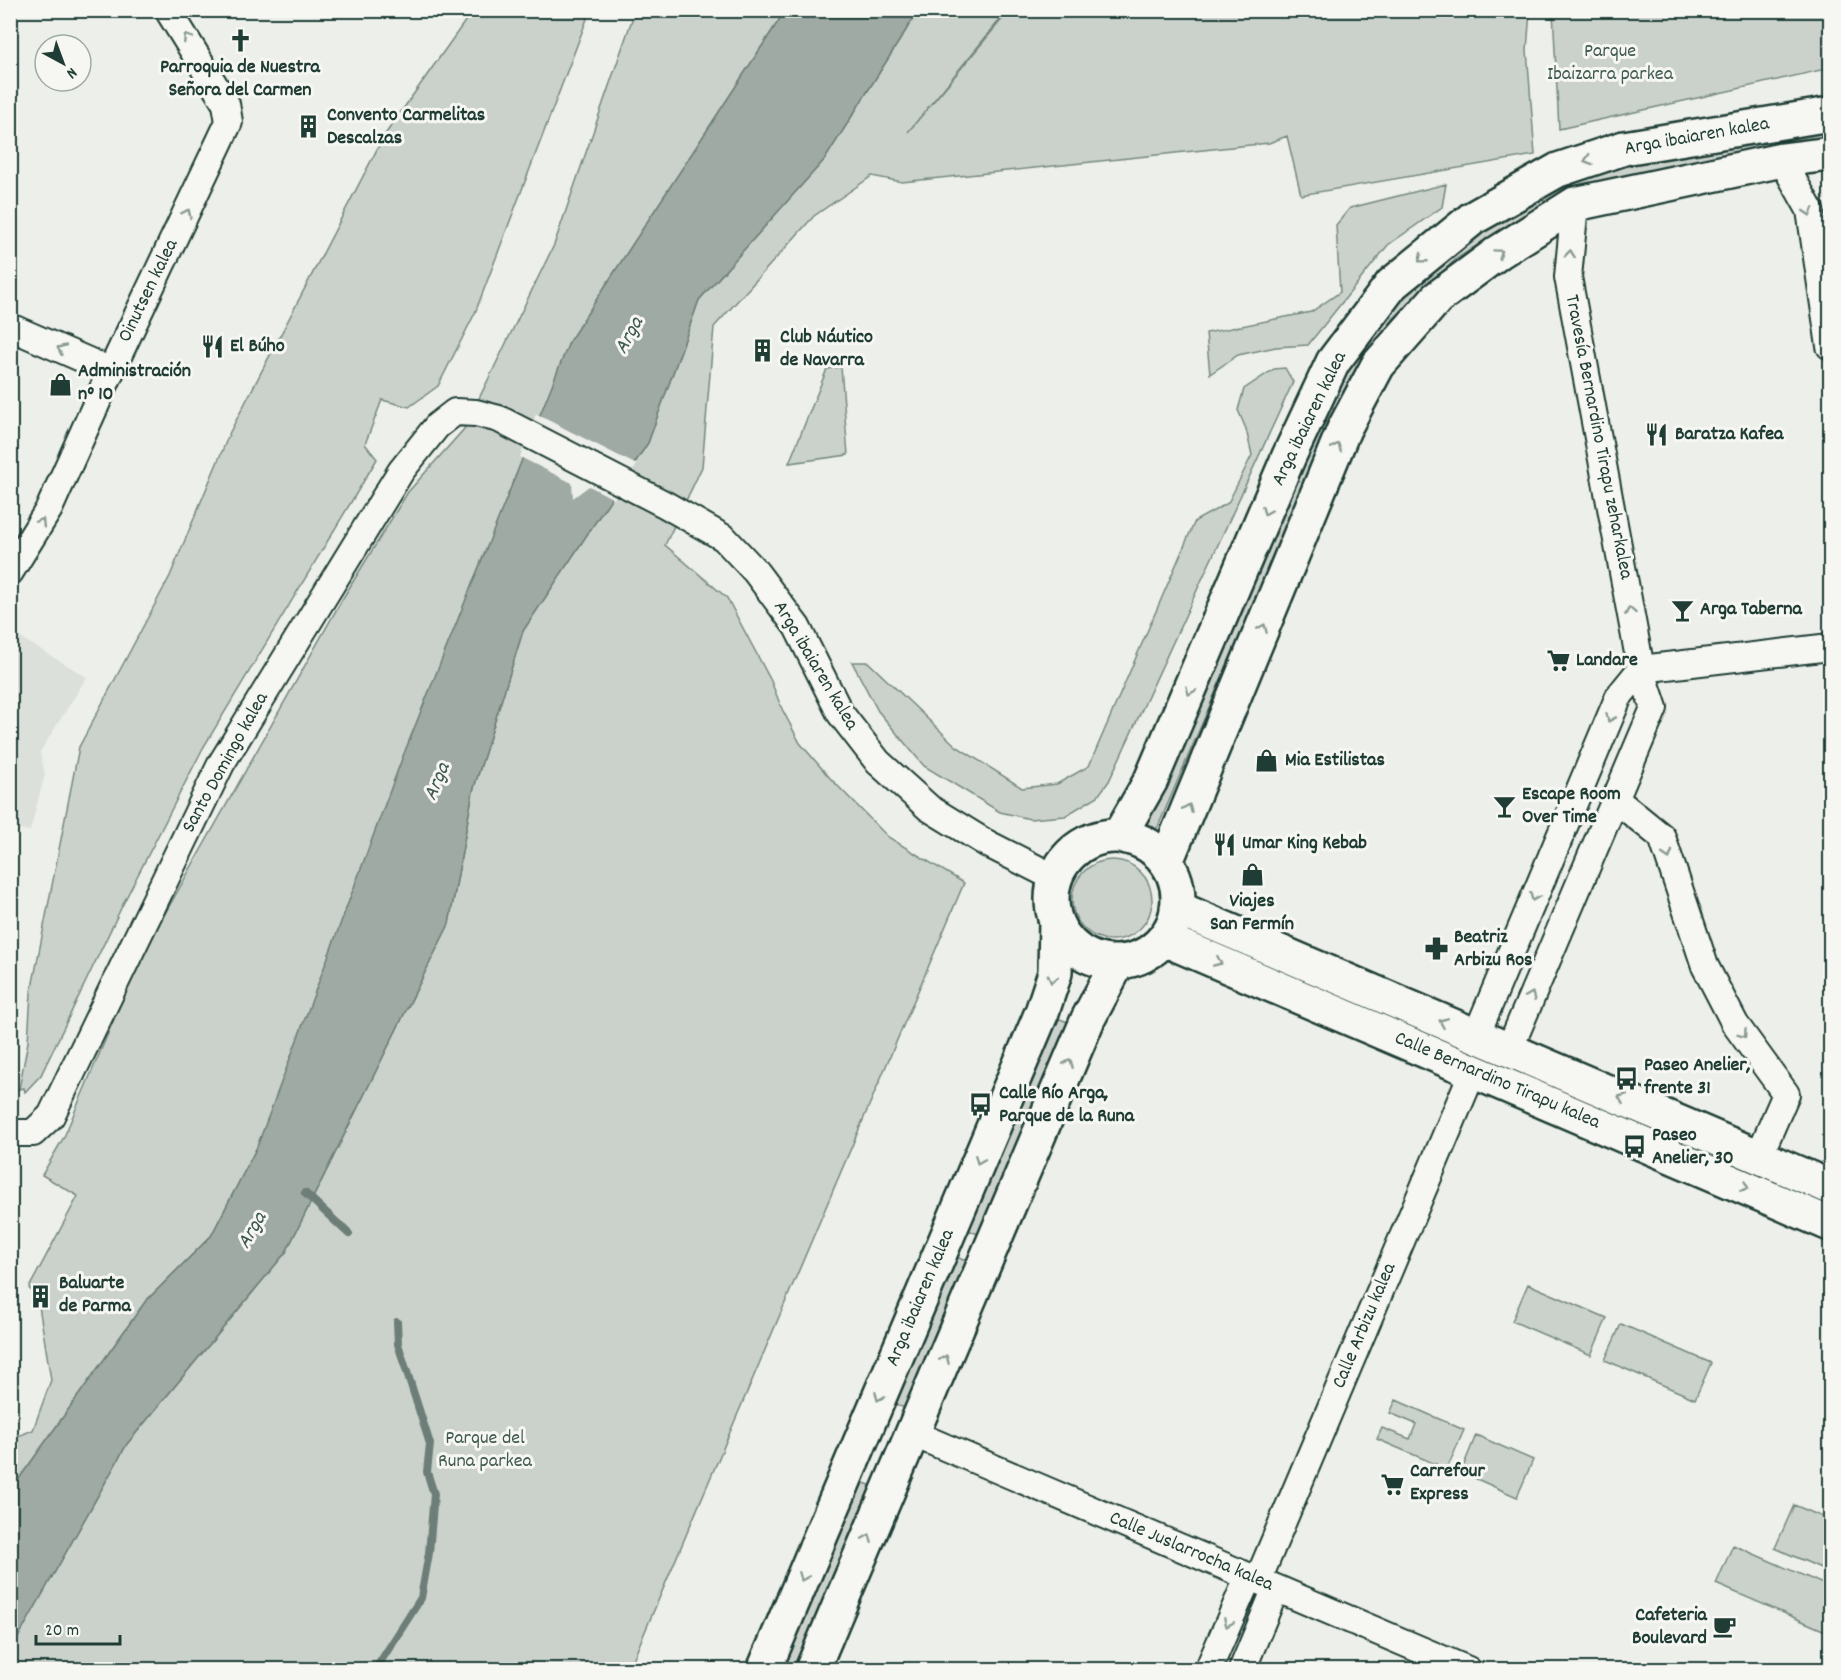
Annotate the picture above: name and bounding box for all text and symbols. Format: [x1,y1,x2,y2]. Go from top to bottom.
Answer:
church icon: Parroquia de Nuestra Señora del Carmen [227,28,253,54]
north arrow [33,33,93,93]
one-way arrow [183,34,194,45]
park label: Parque Ibaizarra parkea [1547,38,1674,89]
place label: Parroquia de Nuestra Señora del Carmen [160,54,321,105]
text: N [61,61,82,84]
place label: Convento Carmelitas Descalzas [327,102,485,153]
street label: Arga ibaiaren kalea [1622,110,1772,163]
building icon: Convento Carmelitas Descalzas [296,114,322,140]
one-way arrow [1583,153,1594,165]
one-way arrow [1802,206,1814,217]
one-way arrow [179,208,191,219]
street label: Oinutsen kalea [112,234,186,347]
one-way arrow [1492,249,1503,260]
one-way arrow [1563,249,1576,258]
one-way arrow [1418,252,1429,263]
street label: Travesía Bernardino Tirapu zeharkalea [1557,292,1639,582]
water label: Arga [608,311,653,360]
place label: Club Náutico de Navarra [780,324,873,375]
place label: El Búho [230,333,285,361]
restaurant icon: El Búho [199,334,225,360]
building icon: Club Náutico de Navarra [749,337,775,363]
one-way arrow [56,344,67,356]
street label: Arga ibaiaren kalea [1265,347,1355,491]
place label: Administración n° 10 [78,358,191,409]
shop icon: Administración n° 10 [47,371,73,397]
place label: Baratza Kafea [1675,421,1784,449]
restaurant icon: Baratza Kafea [1644,422,1670,448]
one-way arrow [1330,442,1342,453]
one-way arrow [1261,505,1273,516]
one-way arrow [33,518,45,528]
street label: Arga ibaiaren kalea [765,596,865,736]
place label: Arga Taberna [1700,596,1803,624]
bar icon: Arga Taberna [1669,597,1695,623]
one-way arrow [1624,606,1637,616]
one-way arrow [1256,623,1268,634]
place label: Landare [1576,647,1638,675]
supermarket icon: Landare [1545,648,1571,674]
one-way arrow [1185,684,1197,695]
street label: Santo Domingo kalea [176,687,277,838]
one-way arrow [1605,711,1617,722]
place label: Mia Estilistas [1285,747,1385,775]
shop icon: Mia Estilistas [1254,748,1280,774]
water label: Arga [417,757,460,805]
place label: Escape Room Over Time [1522,781,1621,832]
bar icon: Escape Room Over Time [1491,793,1517,819]
one-way arrow [1181,803,1193,814]
place label: Umar King Kebab [1242,830,1367,858]
restaurant icon: Umar King Kebab [1211,831,1237,857]
one-way arrow [1661,849,1673,860]
shop icon: Viajes San Fermín [1239,861,1265,887]
place label: Viajes San Fermín [1210,888,1294,939]
one-way arrow [1529,891,1541,902]
place label: Beatriz Arbizu Ros [1454,924,1533,975]
pharmacy icon: Beatriz Arbizu Ros [1423,936,1449,962]
one-way arrow [1211,955,1222,967]
one-way arrow [1047,973,1059,984]
one-way arrow [1524,991,1536,1002]
one-way arrow [1438,1017,1449,1029]
street label: Calle Bernardino Tirapu kalea [1390,1025,1605,1137]
one-way arrow [1735,1027,1746,1038]
place label: Paseo Anelier, frente 31 [1643,1052,1751,1103]
one-way arrow [1062,1059,1074,1070]
bus stop icon: Paseo Anelier, frente 31 [1613,1065,1639,1091]
place label: Calle Río Arga, Parque de la Runa [999,1080,1135,1131]
bus stop icon: Calle Río Arga, Parque de la Runa [968,1092,994,1118]
one-way arrow [1617,1093,1628,1105]
place label: Paseo Anelier, 30 [1652,1122,1734,1173]
bus stop icon: Paseo Anelier, 30 [1621,1134,1647,1160]
one-way arrow [974,1153,986,1164]
one-way arrow [1738,1180,1749,1192]
water label: Arga [230,1206,276,1255]
street label: Arga ibaiaren kalea [880,1225,963,1371]
street label: Calle Arbizu kalea [1326,1258,1404,1393]
place label: Baluarte de Parma [59,1270,131,1321]
building icon: Baluarte de Parma [28,1283,54,1309]
one-way arrow [938,1355,950,1366]
one-way arrow [874,1391,886,1402]
park label: Parque del Runa parkea [438,1425,533,1476]
place label: Carrefour Express [1410,1458,1485,1509]
supermarket icon: Carrefour Express [1379,1471,1405,1497]
street label: Calle Juslarrocha kalea [1105,1505,1278,1600]
one-way arrow [861,1534,873,1545]
one-way arrow [798,1571,810,1582]
place label: Cafeteria Boulevard [1632,1602,1708,1653]
scale bar [36,1608,120,1646]
cafe icon: Cafeteria Boulevard [1712,1614,1738,1640]
one-way arrow [1224,1617,1236,1628]
text: 20 m [45,1619,79,1644]

